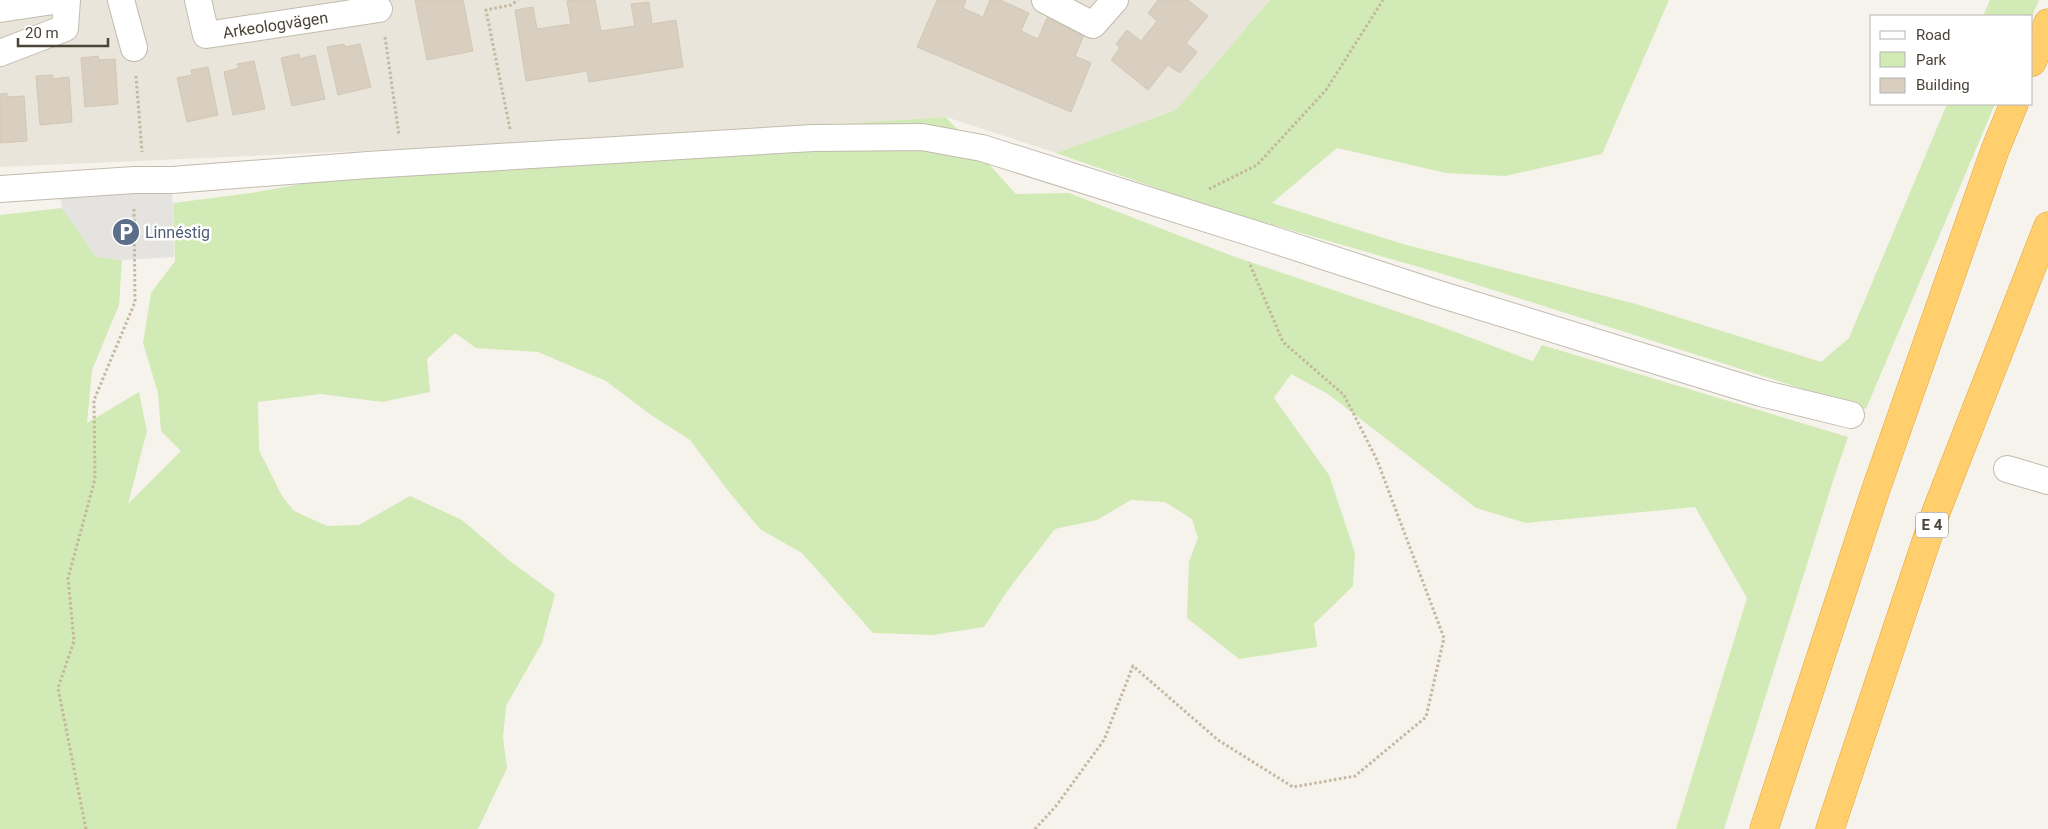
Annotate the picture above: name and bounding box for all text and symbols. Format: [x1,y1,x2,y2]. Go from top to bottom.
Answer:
street label: Arkeologvägen [221,7,329,42]
scale bar [18,15,108,47]
legend [1870,15,2033,105]
text: 20 m [25,24,59,42]
text: Road [1916,26,1950,44]
text: Park [1916,51,1947,69]
text: Building [1916,76,1970,94]
parking icon: Linnéstig [111,217,141,247]
place label: Linnéstig [145,223,210,242]
road number: E 4 [1916,512,1948,538]

